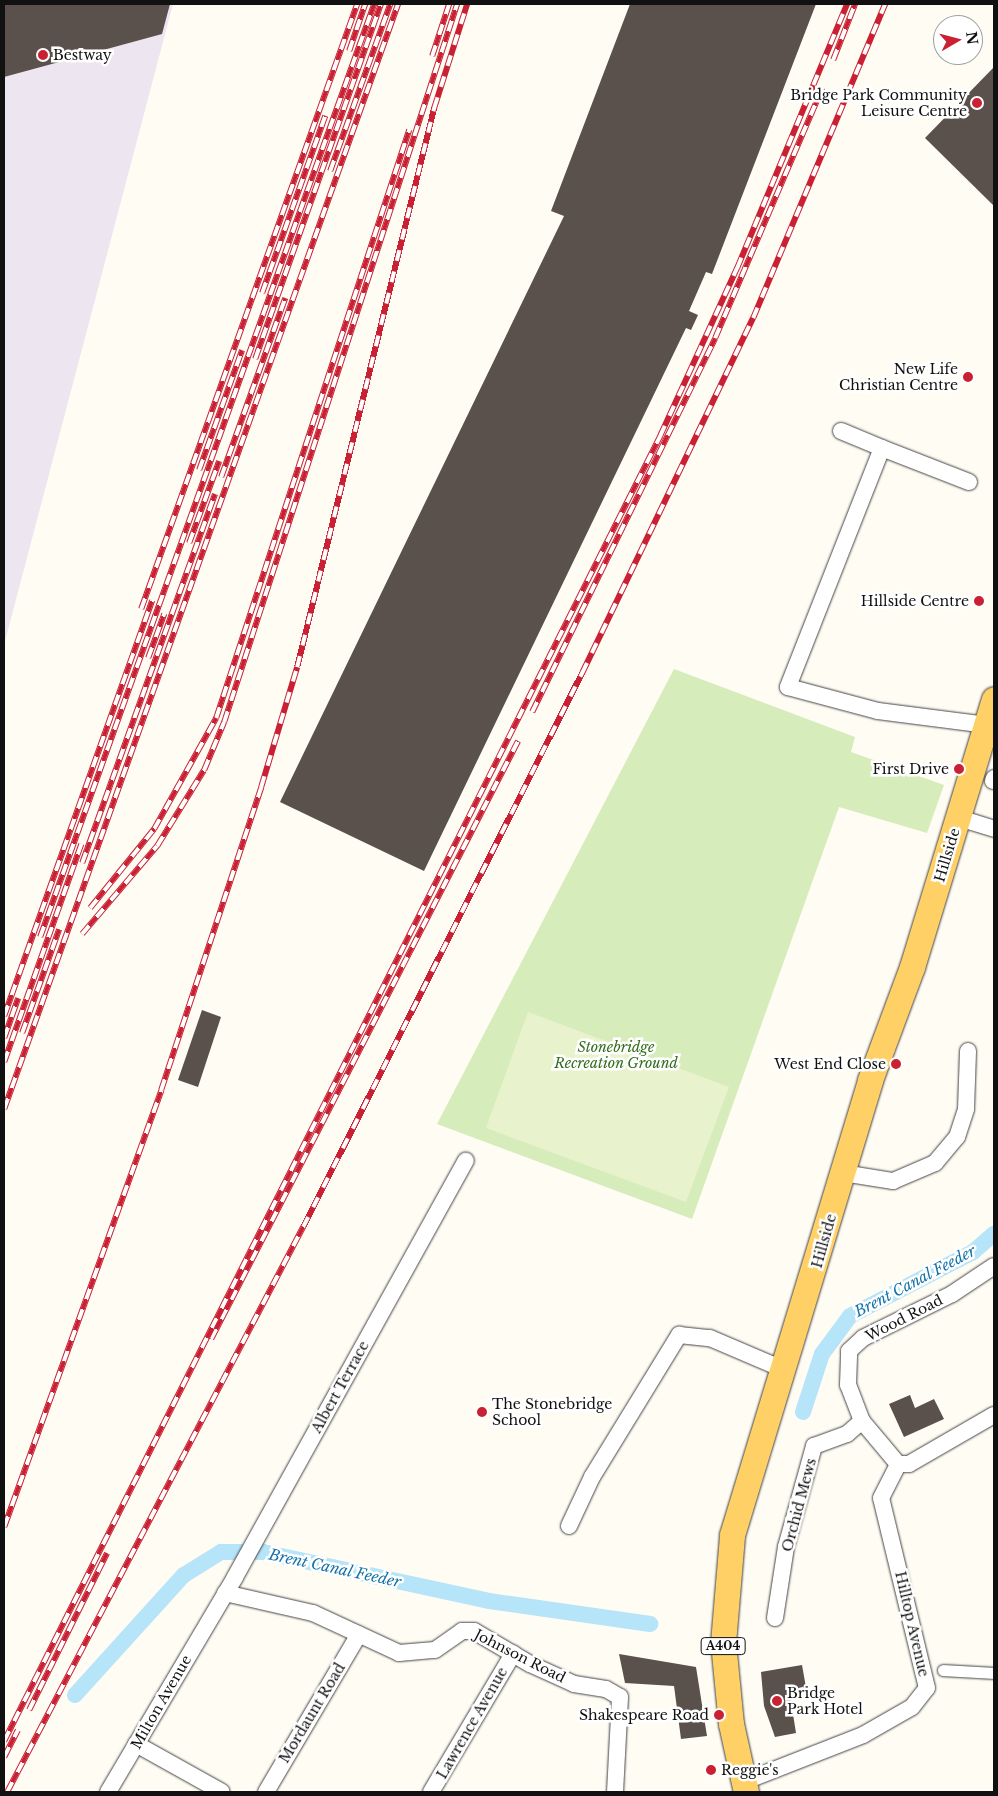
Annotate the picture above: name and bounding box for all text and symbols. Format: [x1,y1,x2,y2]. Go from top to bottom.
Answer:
north arrow [933,15,983,65]
text: N [962,30,982,46]
place label: Bestway [53,47,112,63]
marker: Bestway [37,49,49,61]
place label: Bridge Park Community Leisure Centre [790,87,967,120]
marker: Bridge Park Community Leisure Centre [971,97,983,109]
place label: New Life Christian Centre [839,361,958,394]
marker: New Life Christian Centre [962,371,974,383]
place label: Hillside Centre [861,593,969,609]
marker: Hillside Centre [973,595,985,607]
place label: First Drive [872,761,949,777]
marker: First Drive [953,763,965,775]
street label: Hillside [931,826,963,884]
park label: Stonebridge Recreation Ground [554,1039,678,1072]
place label: West End Close [774,1056,886,1072]
marker: West End Close [890,1058,902,1070]
street label: Hillside [808,1212,840,1270]
water label: Brent Canal Feeder [851,1241,979,1321]
street label: Wood Road [863,1291,945,1345]
street label: Albert Terrace [308,1338,372,1436]
place label: The Stonebridge School [492,1396,612,1428]
marker: The Stonebridge School [476,1406,488,1418]
street label: Orchid Mews [778,1456,820,1554]
water label: Brent Canal Feeder [267,1545,403,1591]
street label: Hilltop Avenue [892,1569,932,1679]
street label: Johnson Road [472,1626,568,1686]
road number: A404 [700,1636,746,1655]
street label: Milton Avenue [127,1652,195,1752]
street label: Mordaunt Road [276,1660,348,1766]
street label: Lawrence Avenue [433,1664,511,1782]
place label: Bridge Park Hotel [787,1685,863,1718]
marker: Bridge Park Hotel [771,1695,783,1707]
place label: Shakespeare Road [579,1707,709,1723]
marker: Shakespeare Road [713,1709,725,1721]
place label: Reggie's [721,1762,779,1778]
marker: Reggie's [705,1764,717,1776]

